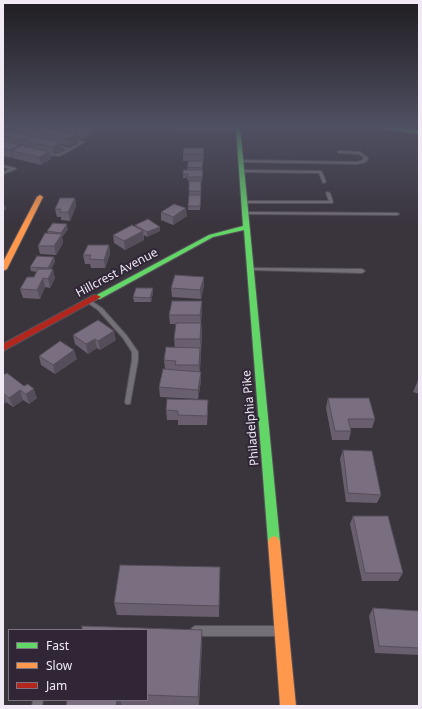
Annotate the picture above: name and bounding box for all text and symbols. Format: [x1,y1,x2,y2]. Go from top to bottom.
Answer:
street label: Hillcrest Avenue [74,245,160,301]
street label: Philadelphia Pike [240,369,262,467]
legend [8,629,148,701]
text: Fast [46,637,69,654]
text: Slow [46,657,72,674]
text: Jam [46,677,67,694]

